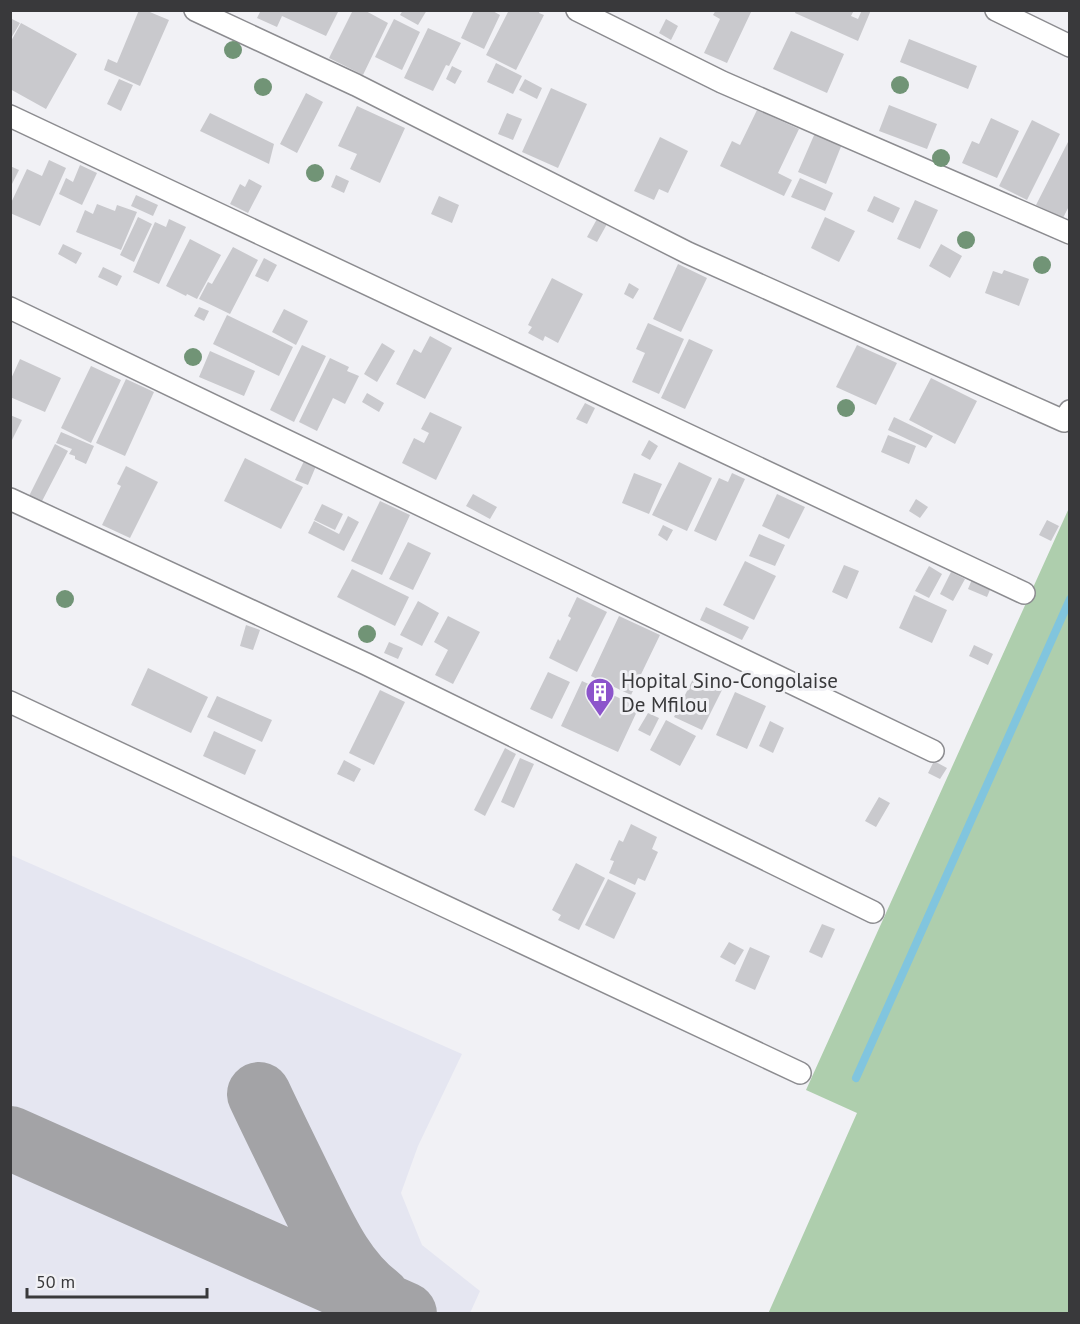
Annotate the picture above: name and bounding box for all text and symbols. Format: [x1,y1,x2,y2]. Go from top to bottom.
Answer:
place label: Hopital Sino-Congolaise De Mfilou [621,667,838,718]
building icon: Hopital Sino-Congolaise De Mfilou [584,676,616,718]
scale bar [27,1261,207,1299]
text: 50 m [36,1270,75,1293]

